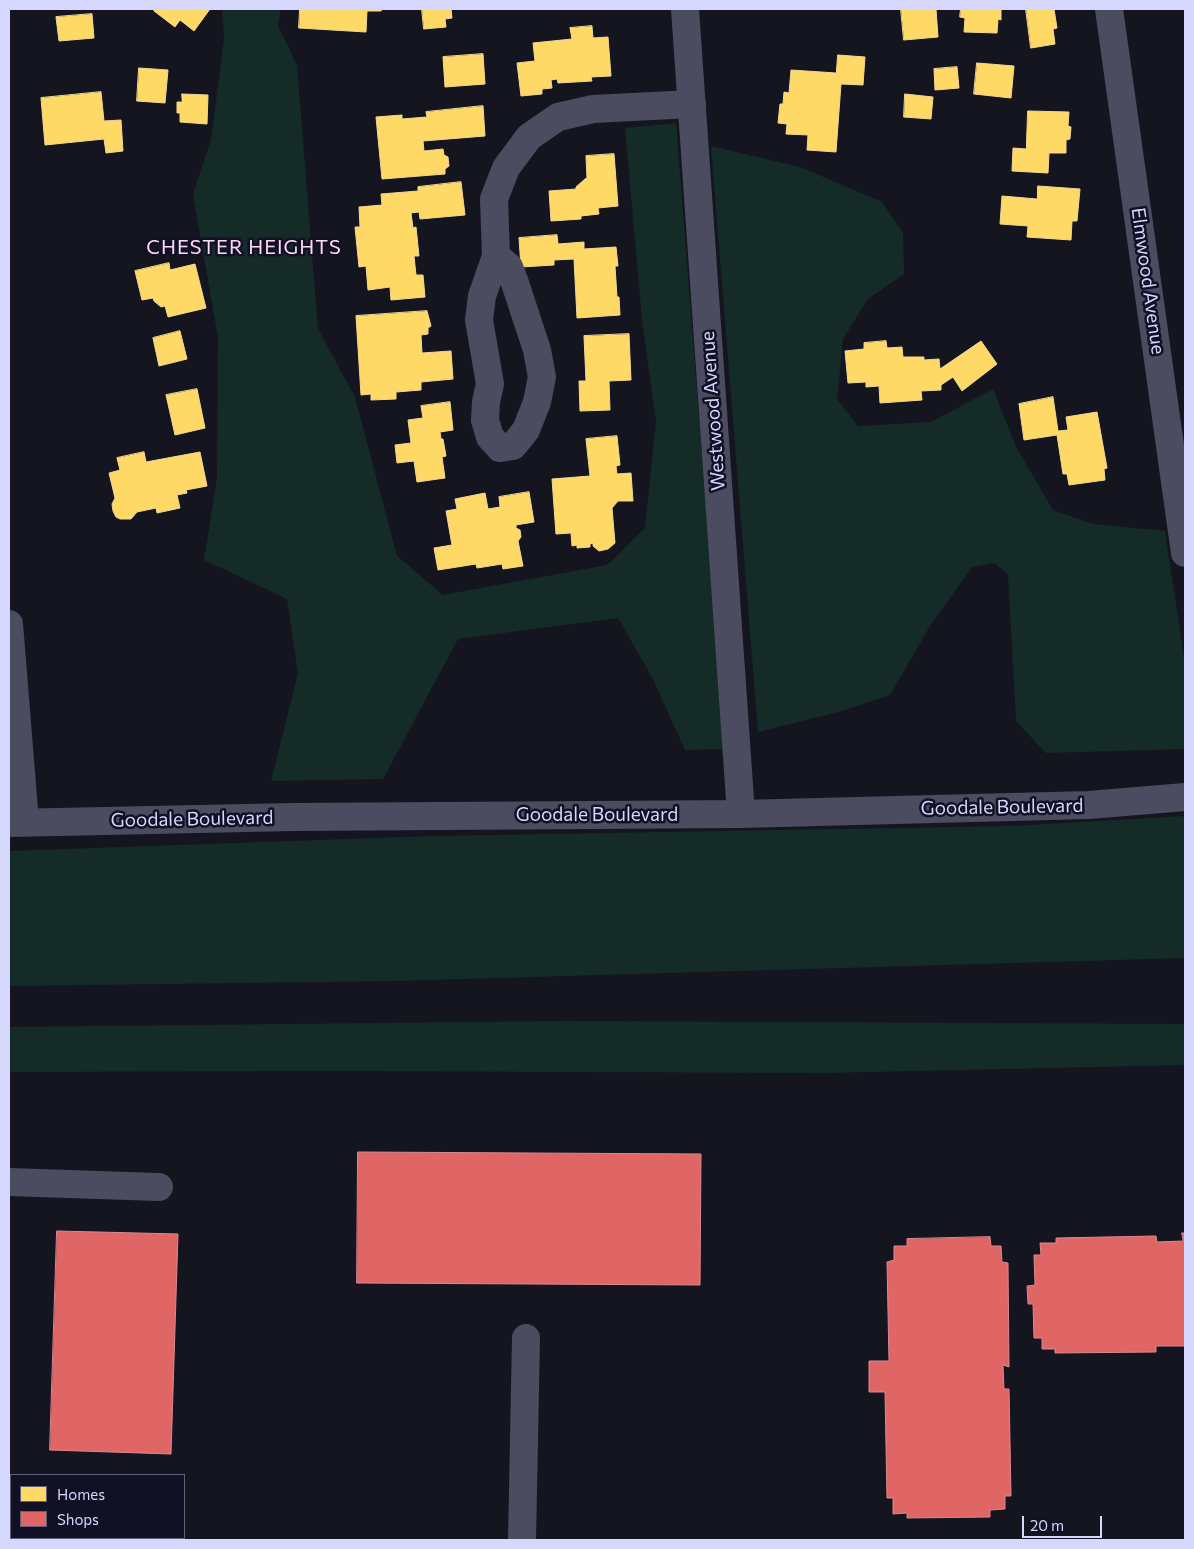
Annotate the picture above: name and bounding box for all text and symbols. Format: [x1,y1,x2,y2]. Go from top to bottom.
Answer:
street label: Elmwood Avenue [1126,206,1170,356]
district label: CHESTER HEIGHTS [144,235,344,259]
street label: Westwood Avenue [696,330,730,492]
street label: Goodale Boulevard [921,794,1083,820]
street label: Goodale Boulevard [516,804,678,826]
street label: Goodale Boulevard [111,806,273,832]
legend [10,1474,185,1539]
text: Homes [57,1485,105,1503]
scale bar [1024,1506,1104,1538]
text: Shops [57,1510,99,1528]
text: 20 m [1030,1516,1064,1534]

